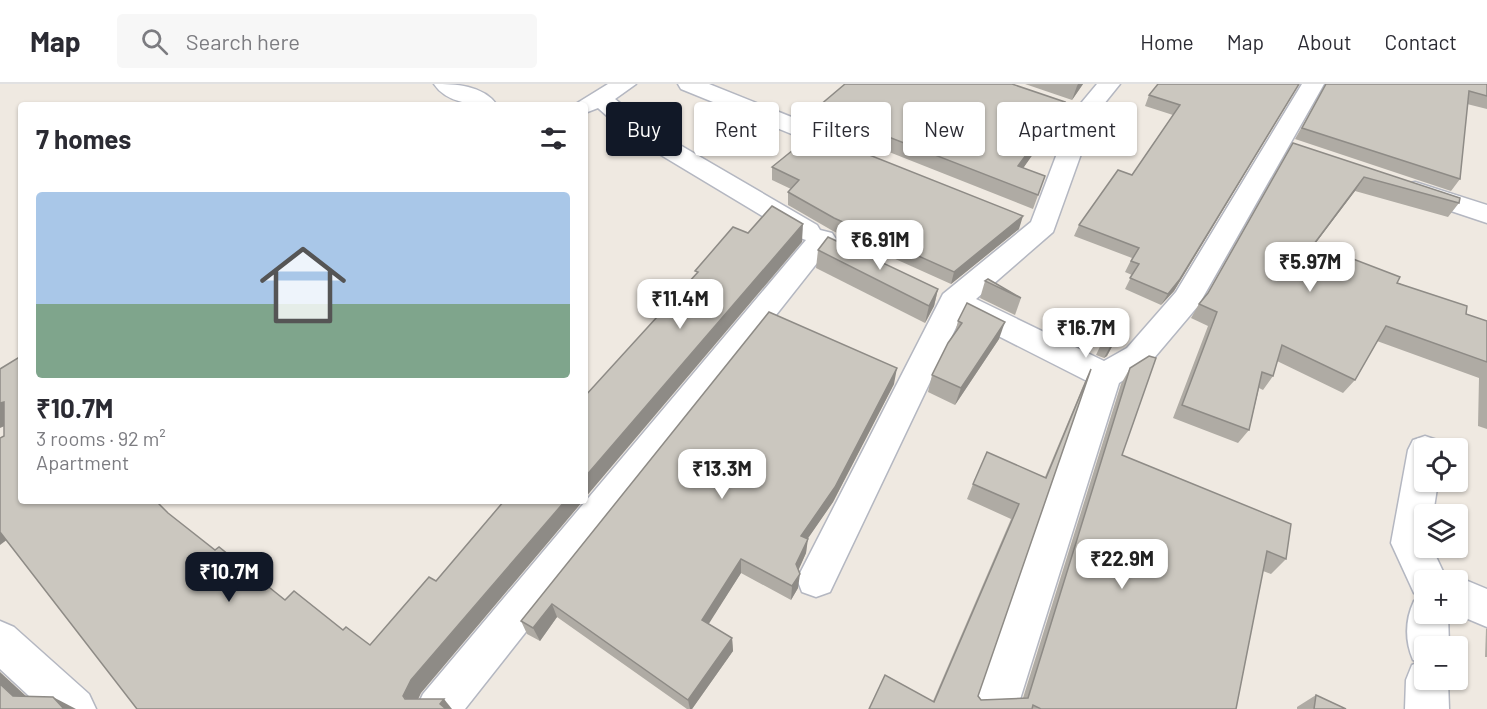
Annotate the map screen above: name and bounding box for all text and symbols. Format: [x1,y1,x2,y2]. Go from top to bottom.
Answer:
search box [117,14,537,68]
text: Map [30,24,81,58]
icon: search [138,25,171,58]
text: Search here [186,28,300,54]
text: Home [1140,29,1194,54]
text: Map [1227,29,1264,54]
text: About [1297,29,1352,54]
text: Contact [1385,29,1457,54]
chip: Buy [606,102,682,156]
chip: Rent [694,102,779,156]
chip: Filters [791,102,891,156]
chip: New [903,102,985,156]
chip: Apartment [997,102,1137,156]
icon: filters [537,122,570,155]
text: 7 homes [36,123,131,154]
pin: ₹6.91M [831,220,929,271]
text: ₹6.91M [850,227,910,251]
icon: home [249,231,357,339]
pin: ₹5.97M [1261,242,1359,293]
text: ₹5.97M [1279,249,1341,273]
pin: ₹11.4M [631,279,729,330]
text: ₹11.4M [651,286,709,310]
pin: ₹16.7M [1037,308,1135,359]
text: ₹16.7M [1057,315,1115,339]
text: ₹10.7M [36,392,113,423]
text: 3 rooms · 92 m² [36,426,166,450]
map controls [1414,438,1468,690]
button: locate [1414,438,1468,492]
pin: ₹13.3M [673,449,771,500]
text: Apartment [36,450,129,474]
text: ₹13.3M [692,456,752,480]
button: layers [1414,504,1468,558]
pin: ₹22.9M [1073,539,1171,590]
text: ₹22.9M [1090,546,1154,570]
pin: ₹10.7M [180,552,278,603]
text: ₹10.7M [199,559,259,583]
button: + [1414,570,1468,624]
button: − [1414,636,1468,690]

